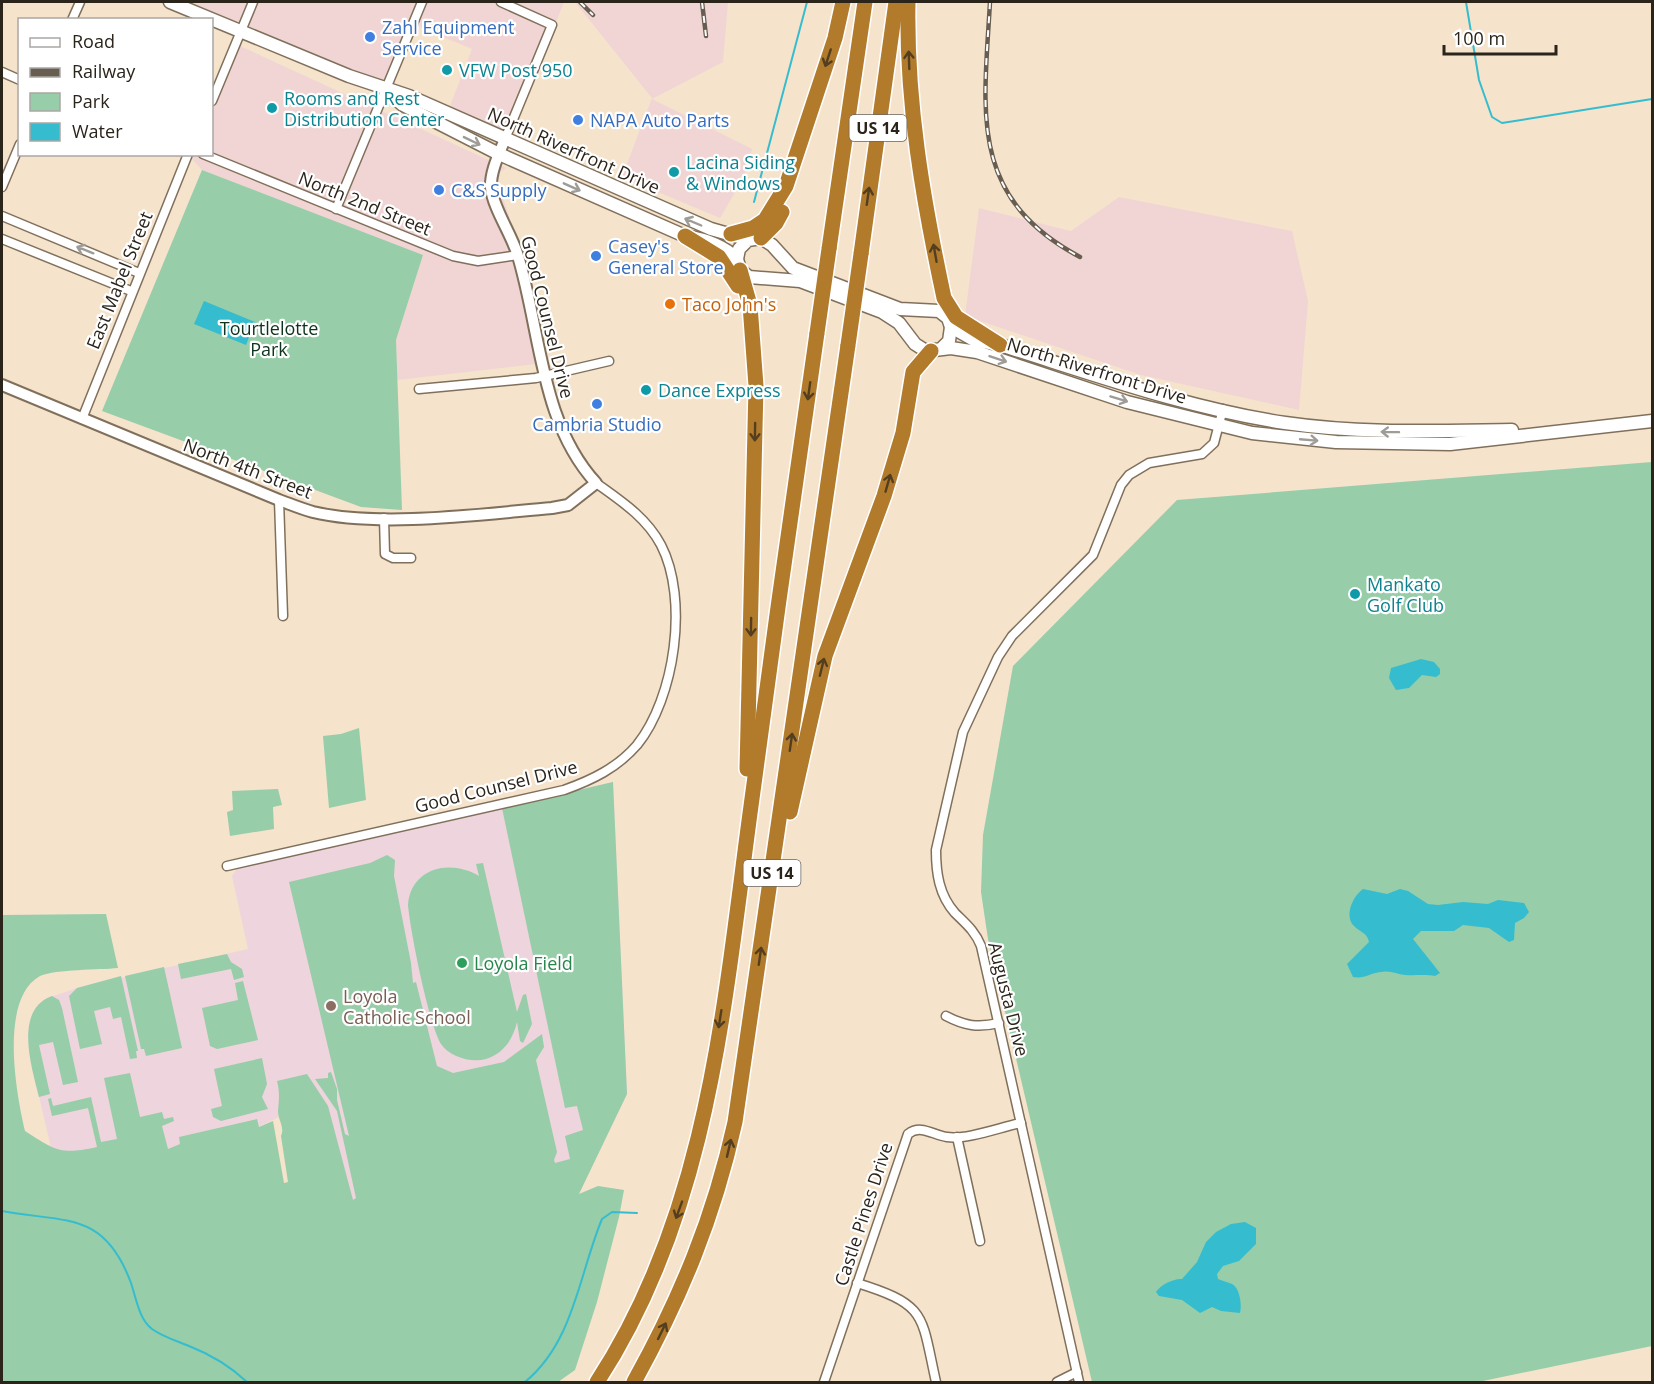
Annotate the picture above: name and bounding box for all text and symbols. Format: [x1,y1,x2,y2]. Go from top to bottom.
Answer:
place label: Zahl Equipment Service [382,15,514,60]
legend [18,18,213,156]
scale bar [1444,18,1556,56]
text: 100 m [1453,26,1505,50]
text: Road [72,29,115,53]
marker: Zahl Equipment Service [363,30,377,44]
one-way arrow [822,48,833,67]
one-way arrow [903,51,914,71]
place label: VFW Post 950 [459,58,573,82]
text: Railway [72,59,136,83]
marker: VFW Post 950 [440,63,454,77]
place label: Rooms and Rest Distribution Center [284,86,445,131]
text: Park [72,89,110,113]
marker: Rooms and Rest Distribution Center [265,101,279,115]
street label: North Riverfront Drive [484,101,664,199]
place label: NAPA Auto Parts [590,108,729,132]
marker: NAPA Auto Parts [571,113,585,127]
road number: US 14 [850,115,906,141]
text: Water [72,119,123,143]
one-way arrow [462,135,480,147]
place label: Lacina Siding & Windows [686,150,795,195]
street label: North 2nd Street [295,165,435,241]
marker: Lacina Siding & Windows [667,165,681,179]
place label: C&S Supply [451,178,547,202]
one-way arrow [562,181,580,193]
marker: C&S Supply [432,183,446,197]
one-way arrow [863,187,874,206]
street label: East Mabel Street [80,208,158,352]
one-way arrow [684,215,702,226]
street label: Good Counsel Drive [516,233,580,401]
place label: Casey's General Store [608,234,724,279]
one-way arrow [77,244,95,255]
one-way arrow [929,244,940,263]
marker: Casey's General Store [589,249,603,263]
place label: Taco John's [682,292,776,316]
marker: Taco John's [663,297,677,311]
park label: Tourtlelotte Park [220,316,318,361]
street label: North Riverfront Drive [1004,331,1190,409]
one-way arrow [988,354,1007,365]
place label: Dance Express [658,378,781,402]
one-way arrow [803,380,814,400]
marker: Dance Express [639,383,653,397]
one-way arrow [1109,394,1128,405]
marker: Cambria Studio [590,397,604,411]
place label: Cambria Studio [532,412,662,436]
one-way arrow [749,421,761,441]
one-way arrow [1381,426,1401,438]
street label: North 4th Street [180,432,316,504]
one-way arrow [1298,435,1318,446]
one-way arrow [883,474,894,493]
place label: Mankato Golf Club [1367,572,1444,617]
marker: Mankato Golf Club [1348,587,1362,601]
one-way arrow [745,616,757,636]
one-way arrow [817,658,828,677]
one-way arrow [785,733,796,752]
street label: Good Counsel Drive [412,754,580,818]
road number: US 14 [744,860,800,886]
street label: Augusta Drive [983,939,1035,1059]
one-way arrow [754,947,765,966]
place label: Loyola Field [474,951,573,975]
marker: Loyola Field [455,956,469,970]
place label: Loyola Catholic School [343,984,471,1029]
marker: Loyola Catholic School [324,999,338,1013]
one-way arrow [715,1009,726,1029]
one-way arrow [724,1139,735,1159]
street label: Castle Pines Drive [828,1139,898,1289]
one-way arrow [673,1200,684,1219]
one-way arrow [656,1323,668,1340]

